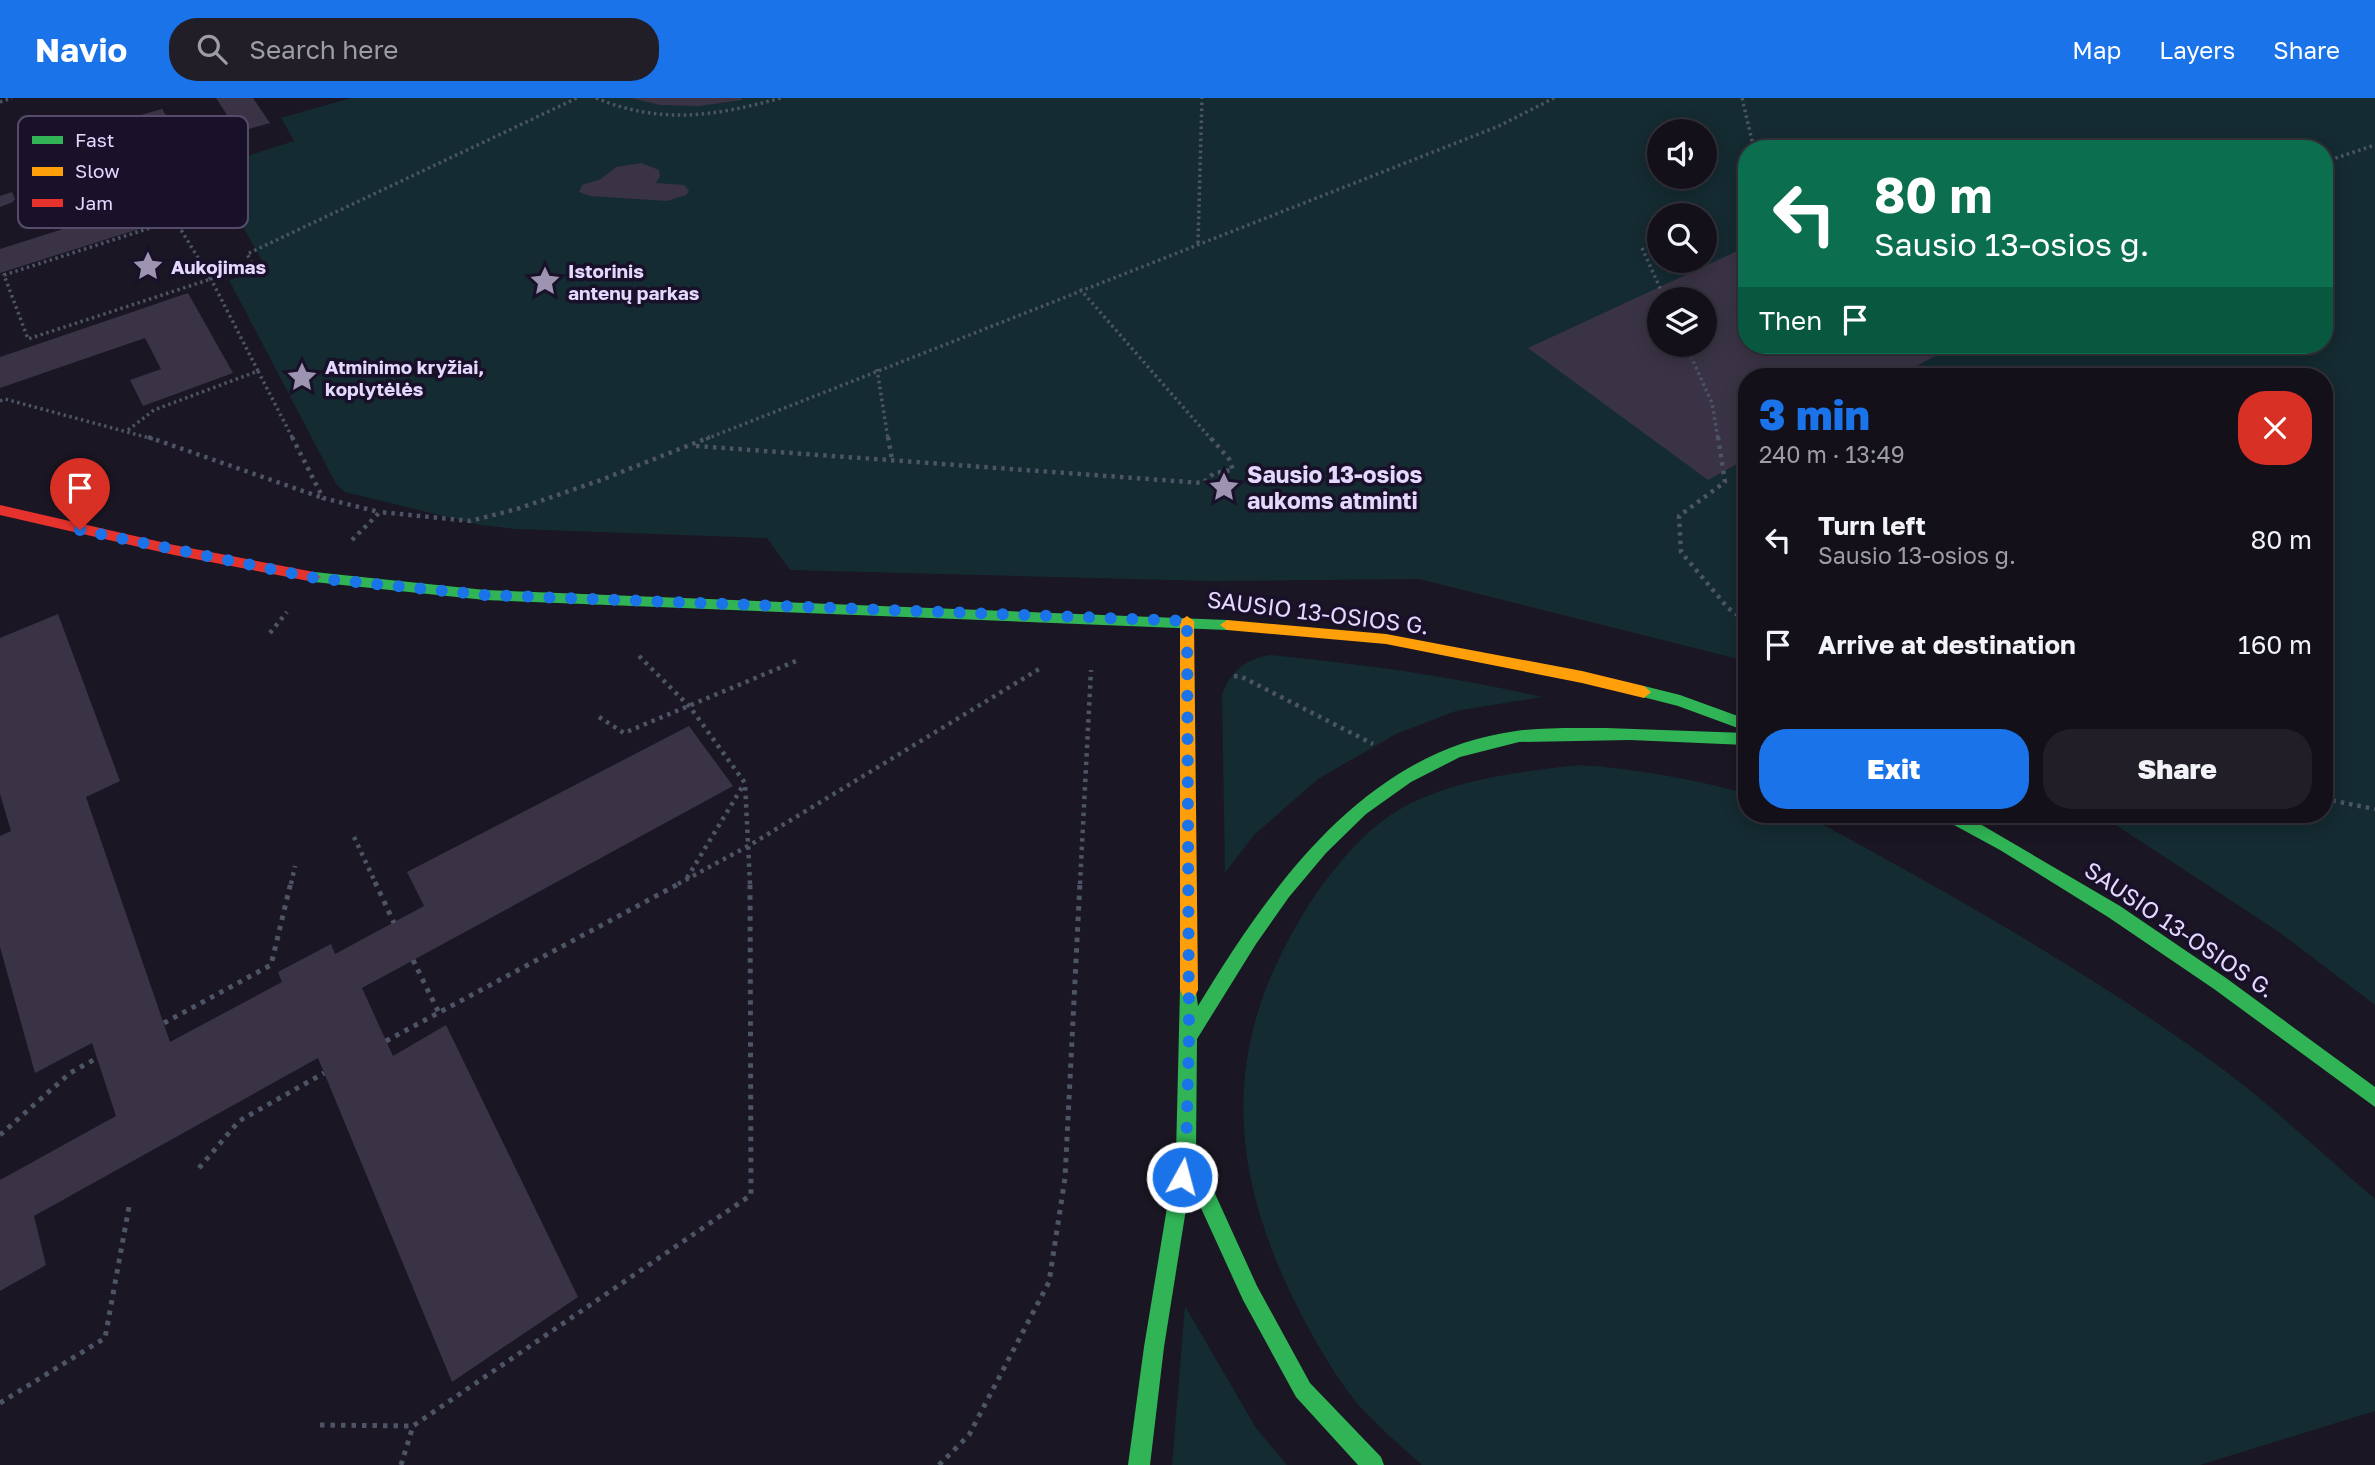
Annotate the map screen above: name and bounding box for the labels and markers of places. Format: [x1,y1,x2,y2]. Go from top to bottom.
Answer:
place icon: Aukojimas [131,249,165,283]
place label: Aukojimas [171,255,267,278]
place label: Istorinis antenų parkas [568,259,700,304]
place icon: Istorinis antenų parkas [528,264,562,298]
place label: Atminimo kryžiai, koplytėlės [325,355,484,400]
place icon: Atminimo kryžiai, koplytėlės [285,360,319,394]
pin [50,458,110,530]
place label: Sausio 13-osios aukoms atminti [1247,460,1423,514]
place icon: Sausio 13-osios aukoms atminti [1207,470,1241,504]

